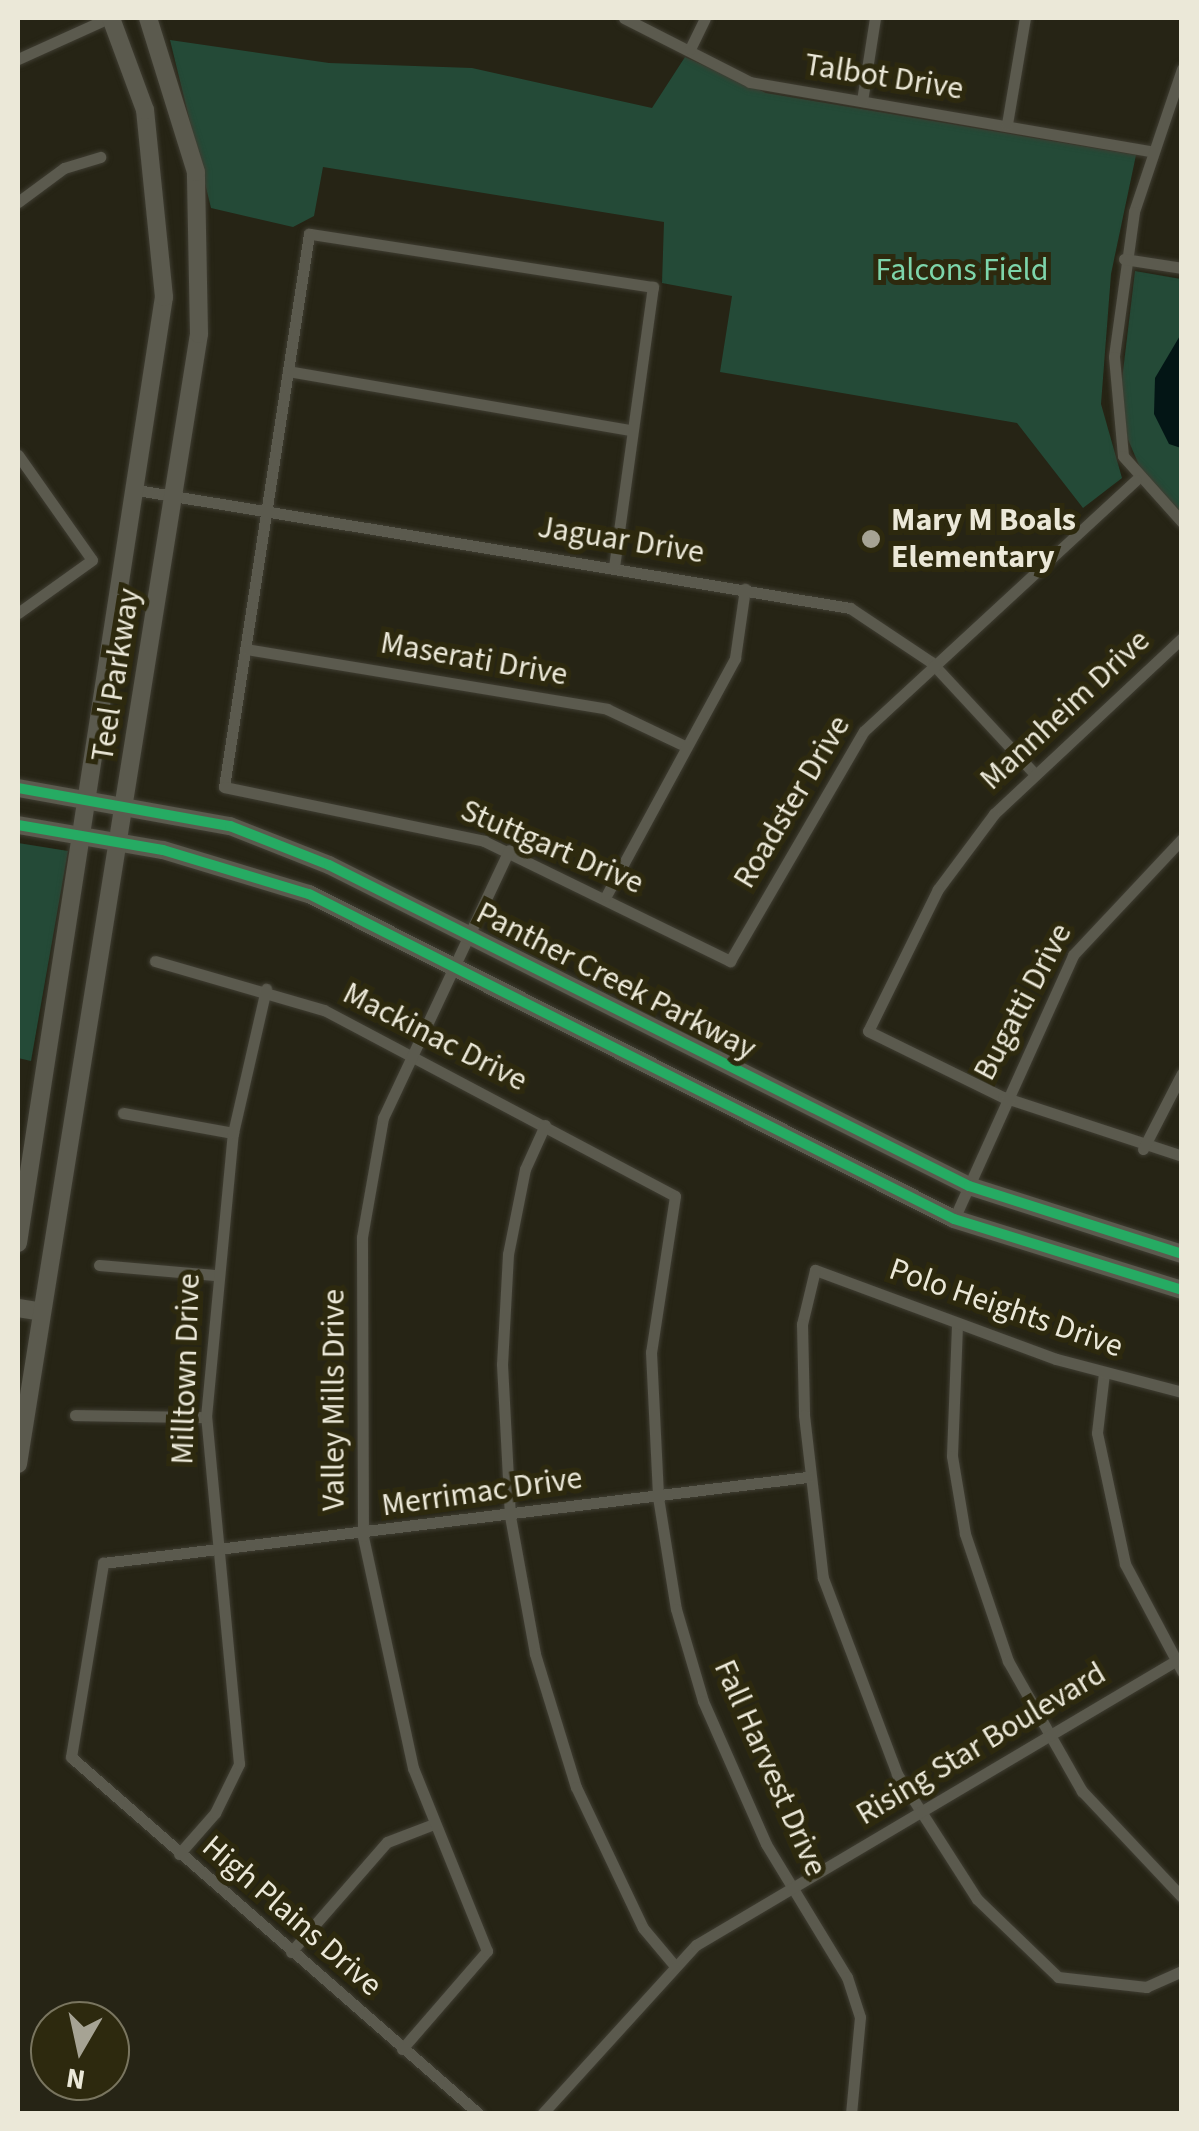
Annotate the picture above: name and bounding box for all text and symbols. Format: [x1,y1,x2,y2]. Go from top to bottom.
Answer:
street label: Talbot Drive [802,46,966,108]
park label: Falcons Field [875,251,1049,289]
place label: Mary M Boals Elementary [891,502,1076,577]
street label: Jaguar Drive [535,508,707,572]
marker: Mary M Boals Elementary [860,528,882,550]
street label: Teel Parkway [83,586,149,764]
street label: Mannheim Drive [972,622,1158,798]
street label: Maserati Drive [378,624,570,694]
street label: Roadster Drive [725,709,859,895]
street label: Stuttgart Drive [455,791,649,903]
street label: Panther Creek Parkway [470,894,762,1068]
street label: Bugatti Drive [966,917,1080,1087]
street label: Mackinac Drive [336,974,534,1100]
street label: Polo Heights Drive [884,1250,1128,1366]
street label: Milltown Drive [163,1273,209,1465]
street label: Valley Mills Drive [315,1289,353,1511]
street label: Merrimac Drive [379,1459,585,1525]
street label: Fall Harvest Drive [705,1654,835,1882]
street label: Rising Star Boulevard [849,1654,1113,1834]
street label: High Plains Drive [194,1828,390,2004]
north arrow [30,2001,130,2101]
text: N [63,2057,88,2100]

